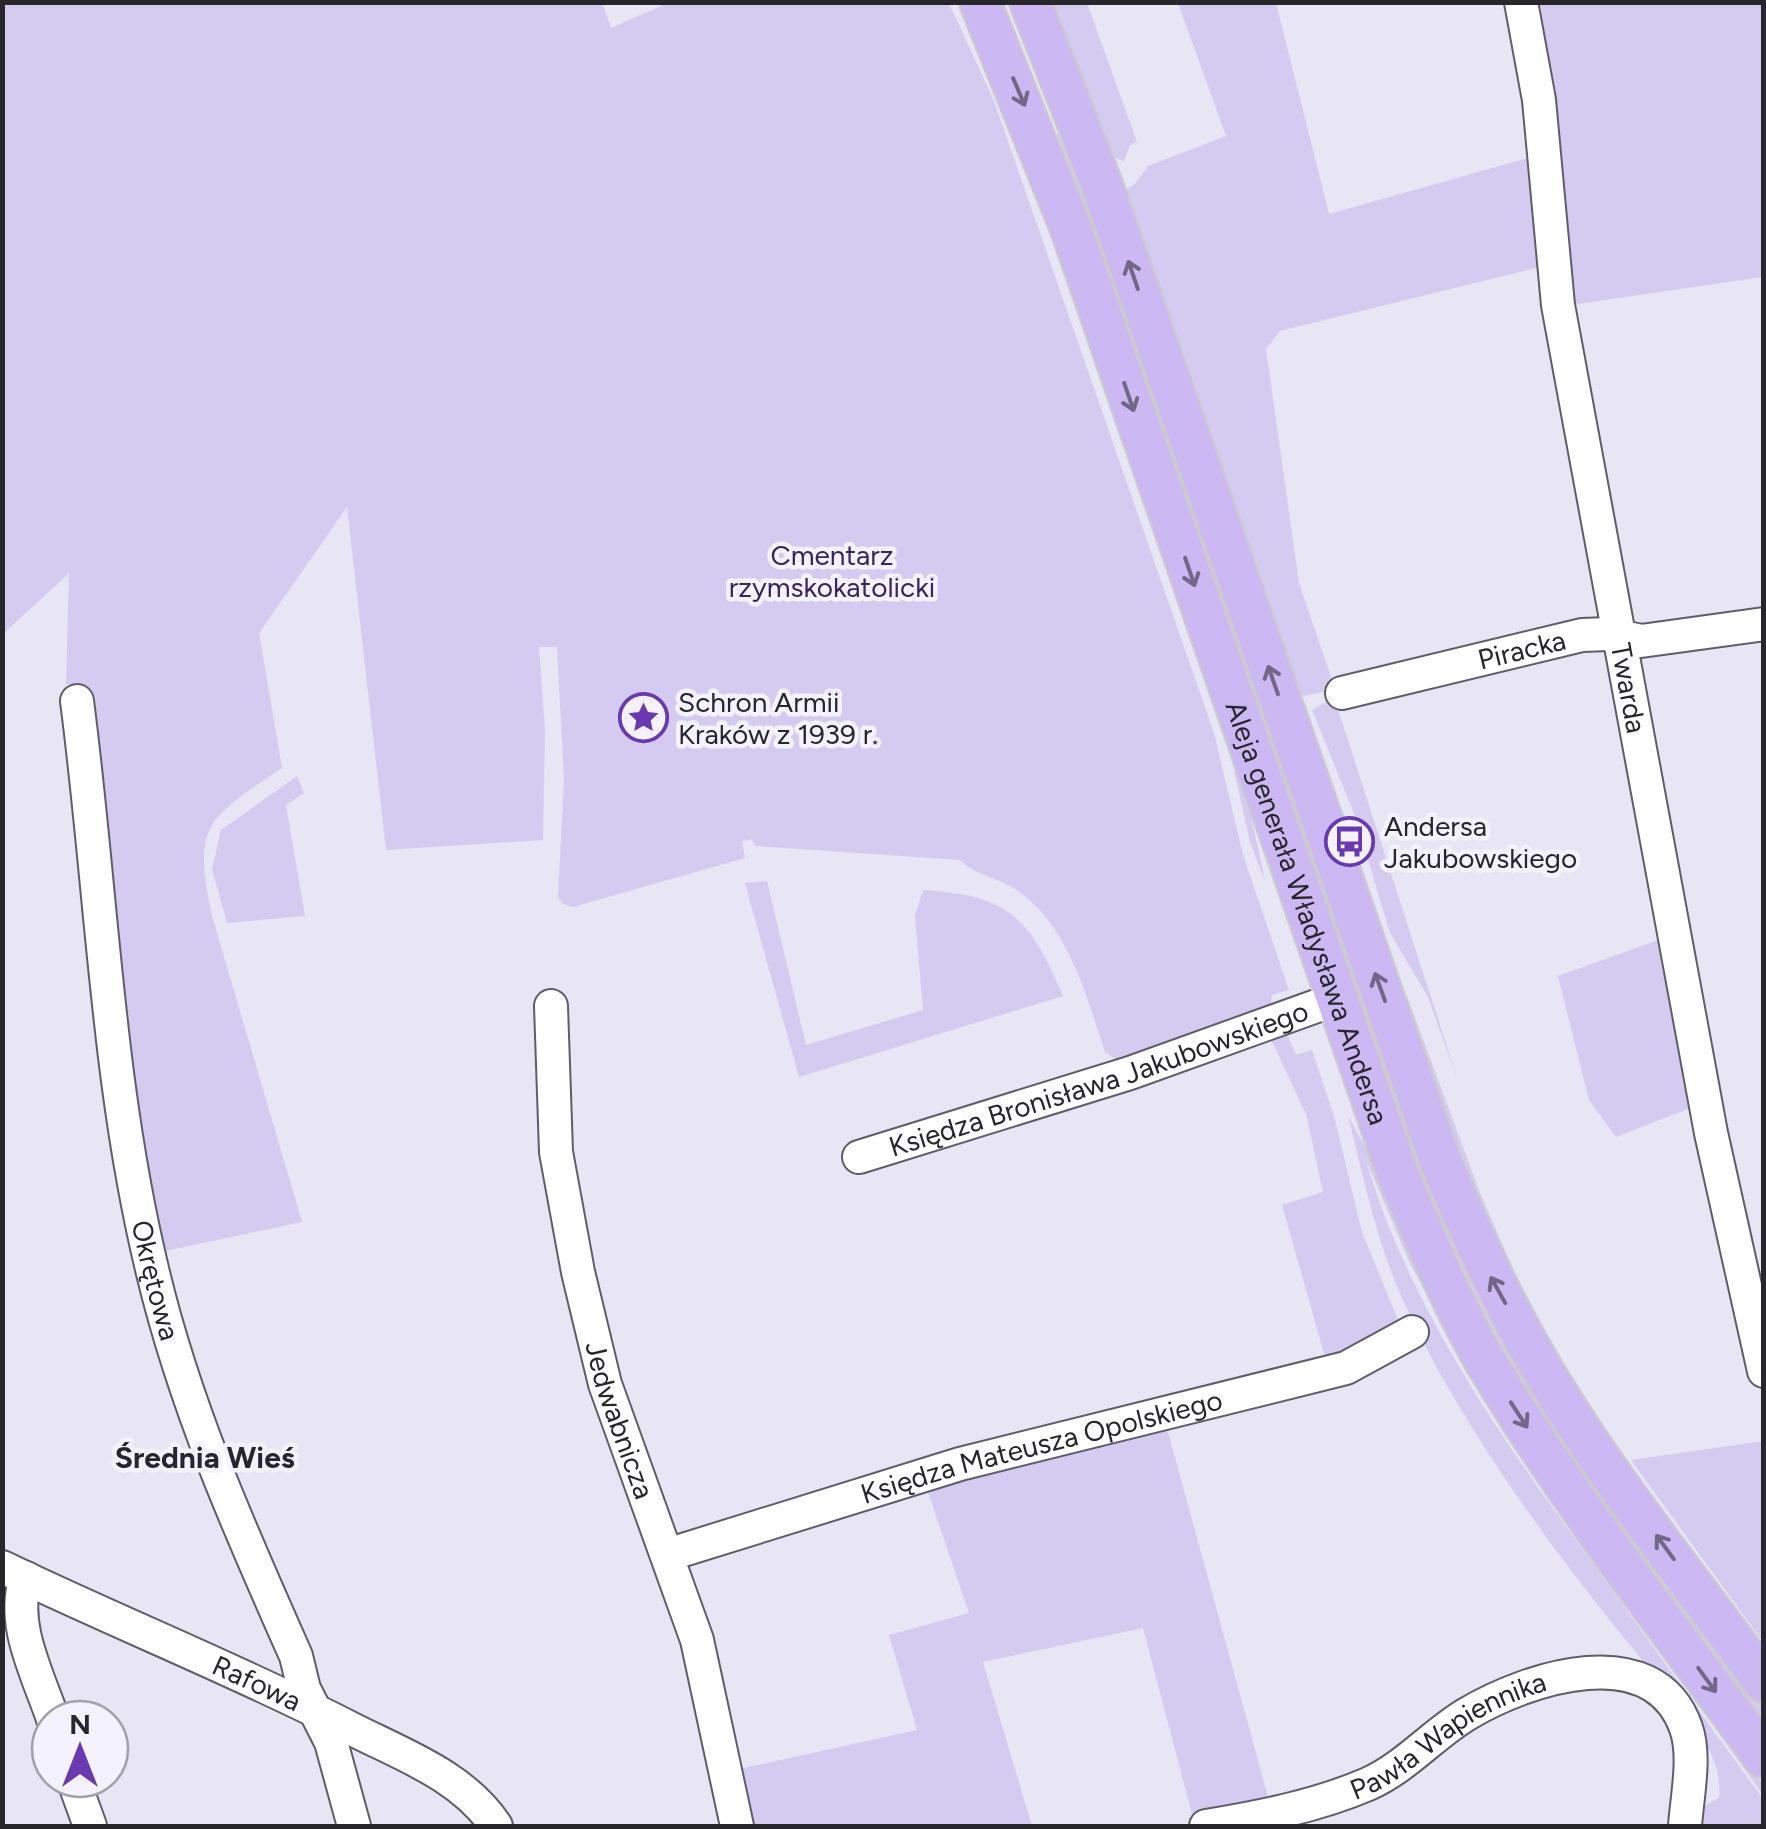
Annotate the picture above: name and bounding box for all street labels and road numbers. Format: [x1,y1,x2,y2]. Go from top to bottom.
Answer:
street label: Piracka [1474,623,1569,677]
street label: Twarda [1604,640,1654,736]
street label: Aleja generała Władysława Andersa [1218,696,1396,1129]
street label: Księdza Bronisława Jakubowskiego [885,993,1313,1164]
street label: Okrętowa [125,1217,187,1344]
street label: Jedwabnicza [578,1338,662,1503]
street label: Księdza Mateusza Opolskiego [856,1382,1226,1511]
street label: Rafowa [207,1648,307,1718]
street label: Pawła Wapiennika [1345,1664,1550,1807]

